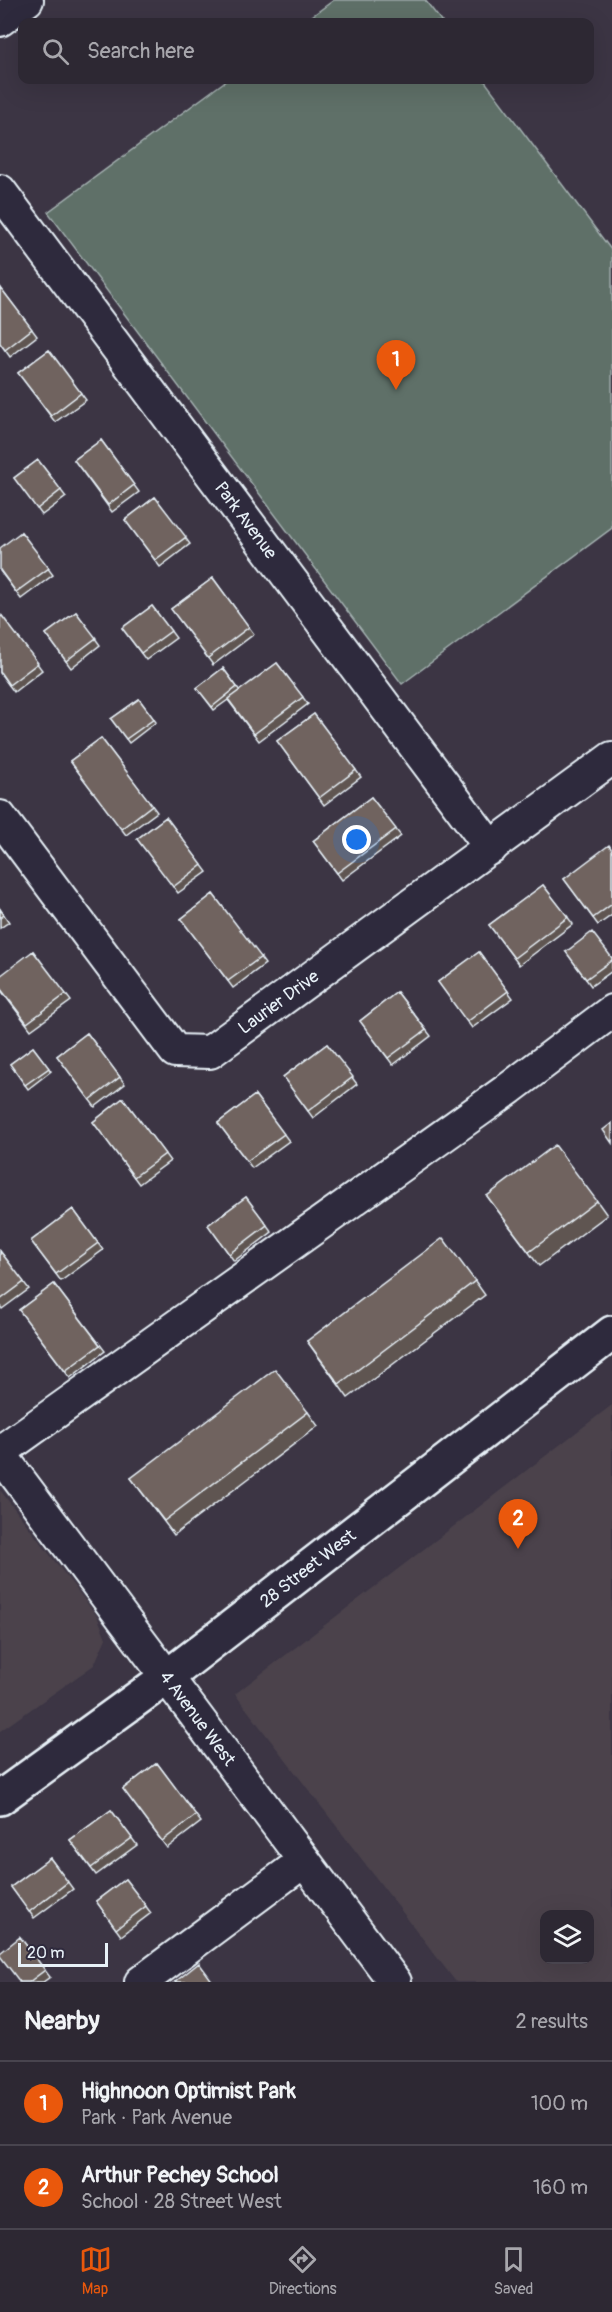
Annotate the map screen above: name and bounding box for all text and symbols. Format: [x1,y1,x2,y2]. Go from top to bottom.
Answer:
search box [18,18,594,84]
icon: search [39,35,72,68]
text: Search here [87,37,194,65]
pin: 1 [376,340,416,390]
street label: Park Avenue [210,477,283,564]
your location [342,825,371,854]
street label: Laurier Drive [233,965,323,1039]
pin: 2 [498,1500,538,1549]
street label: 28 Street West [255,1523,361,1613]
street label: 4 Avenue West [155,1666,241,1771]
map controls [540,1910,594,1964]
button: layers [540,1910,594,1964]
scale bar [18,1940,108,1968]
text: 20 m [27,1943,65,1963]
text: Nearby [24,2005,100,2037]
text: 2 results [516,2009,588,2034]
text: Highnoon Optimist Park [81,2077,296,2105]
text: 1 [40,2091,47,2116]
text: 100 m [531,2091,588,2116]
text: Park · Park Avenue [81,2105,232,2130]
text: Arthur Pechey School [81,2161,279,2189]
text: 2 [38,2175,49,2200]
text: 160 m [533,2175,588,2200]
text: School · 28 Street West [81,2189,282,2214]
tab: Map [79,2243,112,2299]
tab: Directions [269,2243,337,2299]
tab: Saved [494,2243,533,2299]

